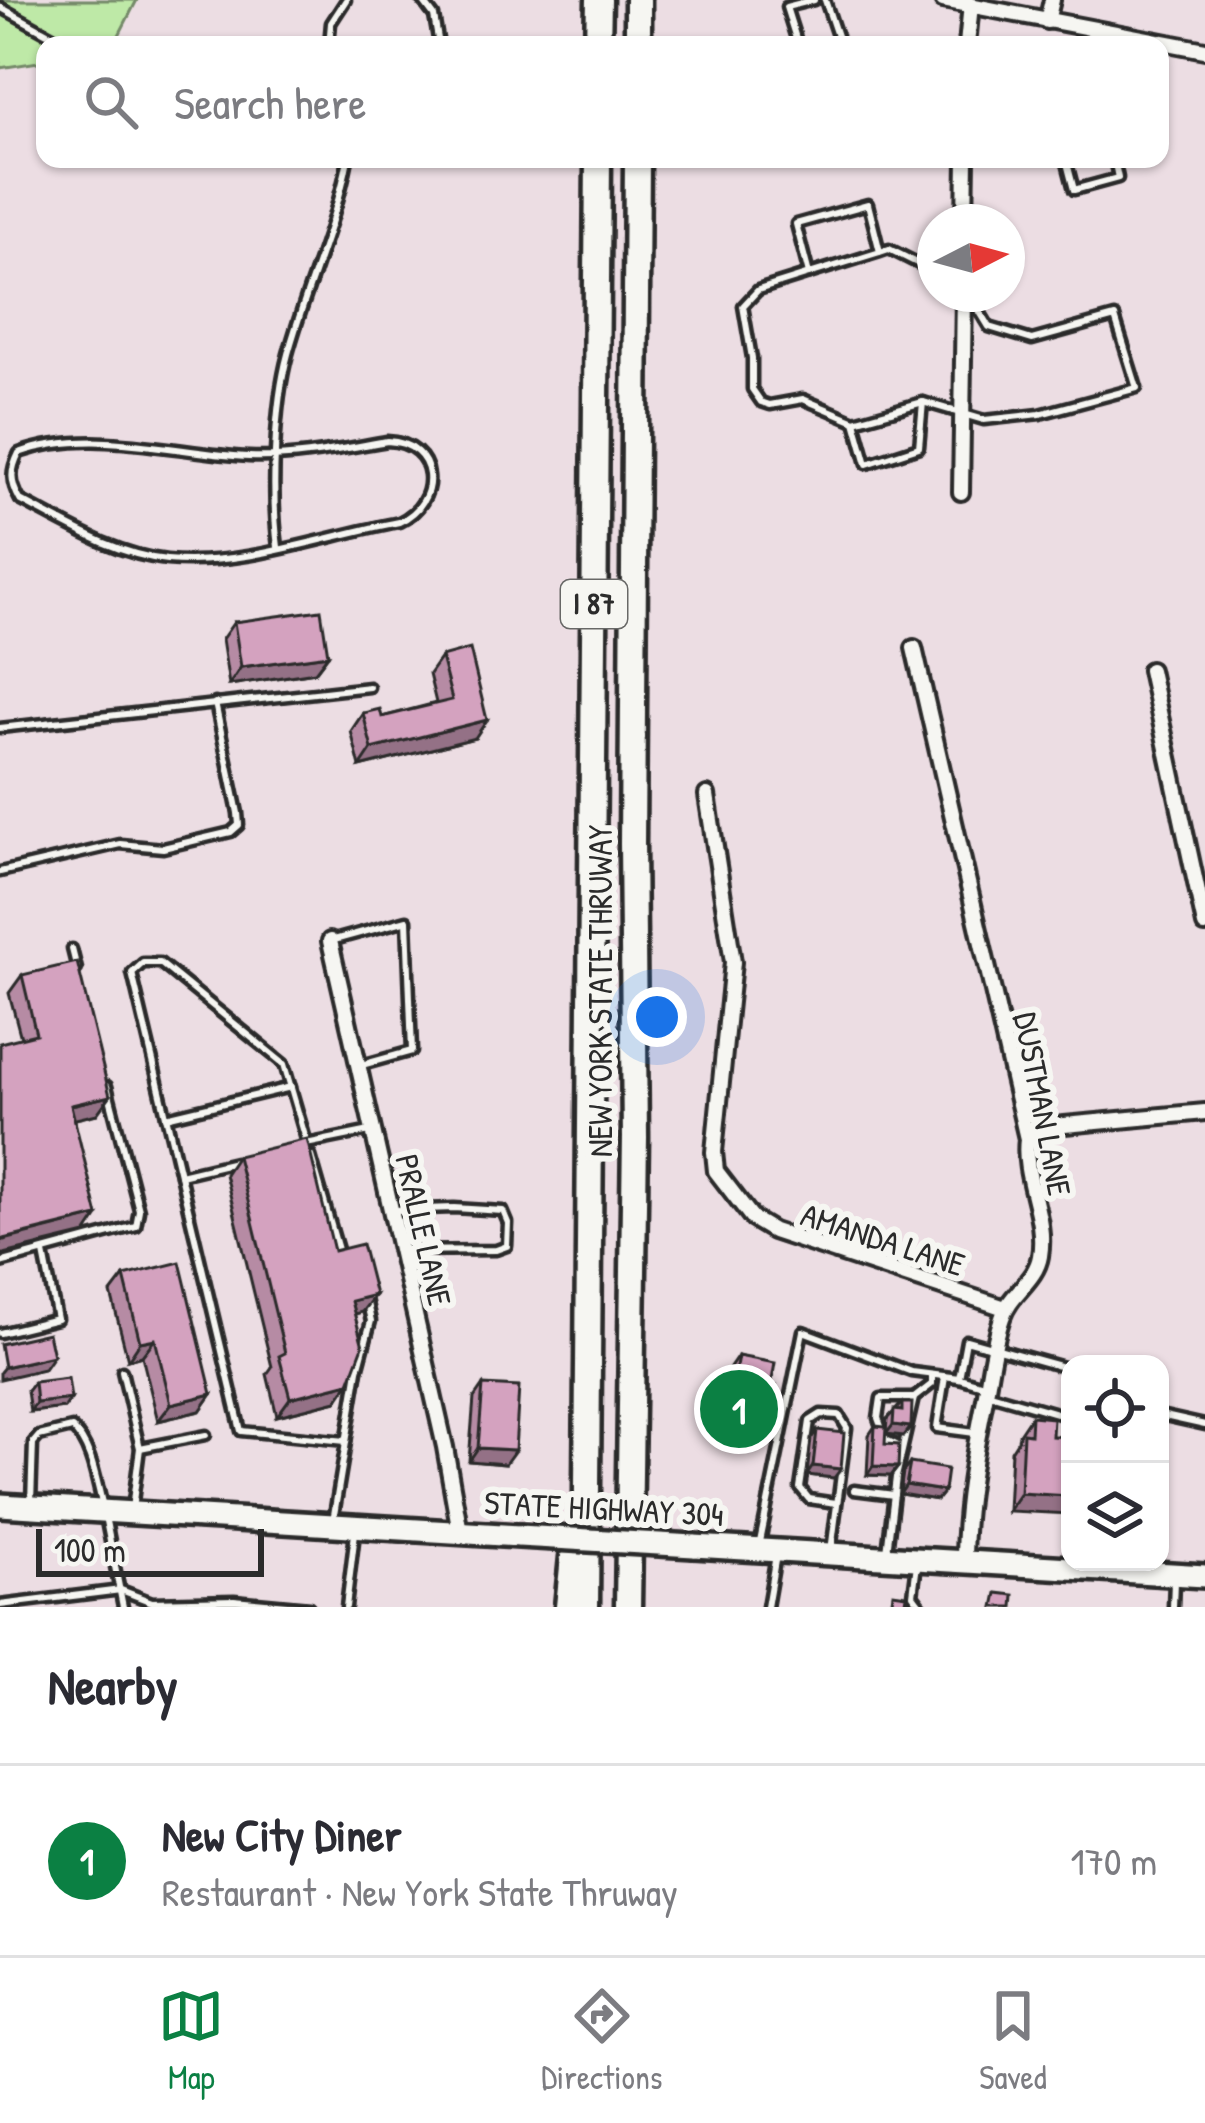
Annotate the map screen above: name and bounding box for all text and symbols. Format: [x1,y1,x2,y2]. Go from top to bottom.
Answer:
search box [36,36,1169,168]
icon: search [78,69,144,135]
text: Search here [174,72,366,133]
north arrow [917,204,1025,312]
road number: I 87 [561,580,627,628]
street label: NEW YORK STATE THRUWAY [578,825,622,1157]
your location [627,987,687,1047]
street label: DUSTMAN LANE [1004,1009,1082,1200]
street label: PRALLE LANE [385,1150,463,1310]
street label: AMANDA LANE [796,1192,971,1286]
map controls [1061,1355,1169,1571]
button: locate [1061,1355,1169,1463]
pin: 1 [700,1364,778,1454]
button: layers [1061,1463,1169,1571]
street label: STATE HIGHWAY 304 [483,1480,725,1536]
scale bar [36,1523,264,1576]
text: 100 m [54,1528,126,1572]
text: Nearby [48,1651,178,1720]
text: New City Diner [162,1804,402,1865]
text: 1 [80,1834,94,1887]
text: 170 m [1071,1834,1157,1887]
text: Restaurant · New York State Thruway [162,1865,678,1918]
tab: Map [158,1983,224,2099]
tab: Directions [541,1983,663,2099]
tab: Saved [979,1983,1047,2099]

